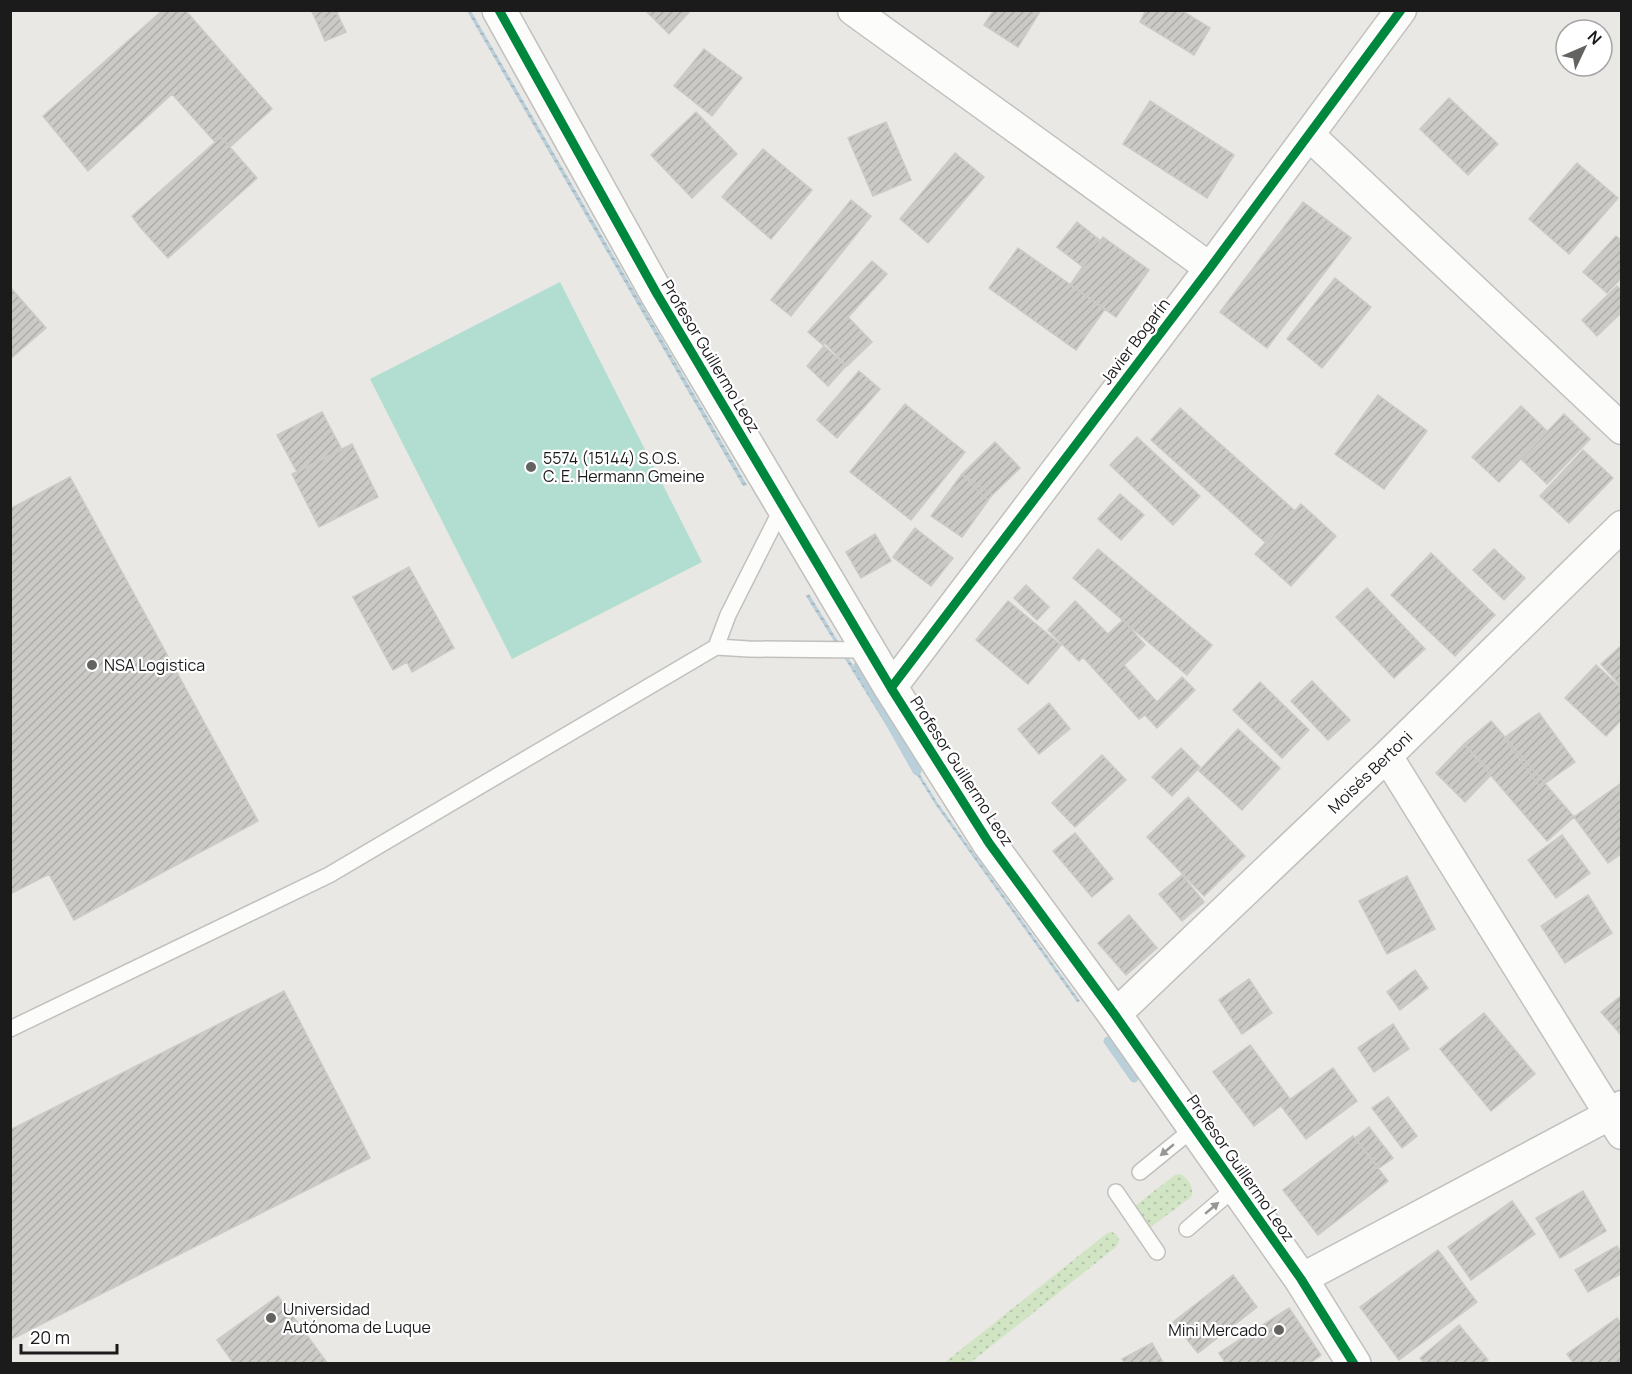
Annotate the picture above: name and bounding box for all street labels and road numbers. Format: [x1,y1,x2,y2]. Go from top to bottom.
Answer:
street label: Profesor Guillermo Leoz [657,275,765,437]
street label: Javier Bogarín [1095,293,1175,389]
street label: Profesor Guillermo Leoz [905,692,1019,850]
street label: Moisés Bertoni [1323,726,1417,818]
street label: Profesor Guillermo Leoz [1182,1090,1300,1246]

